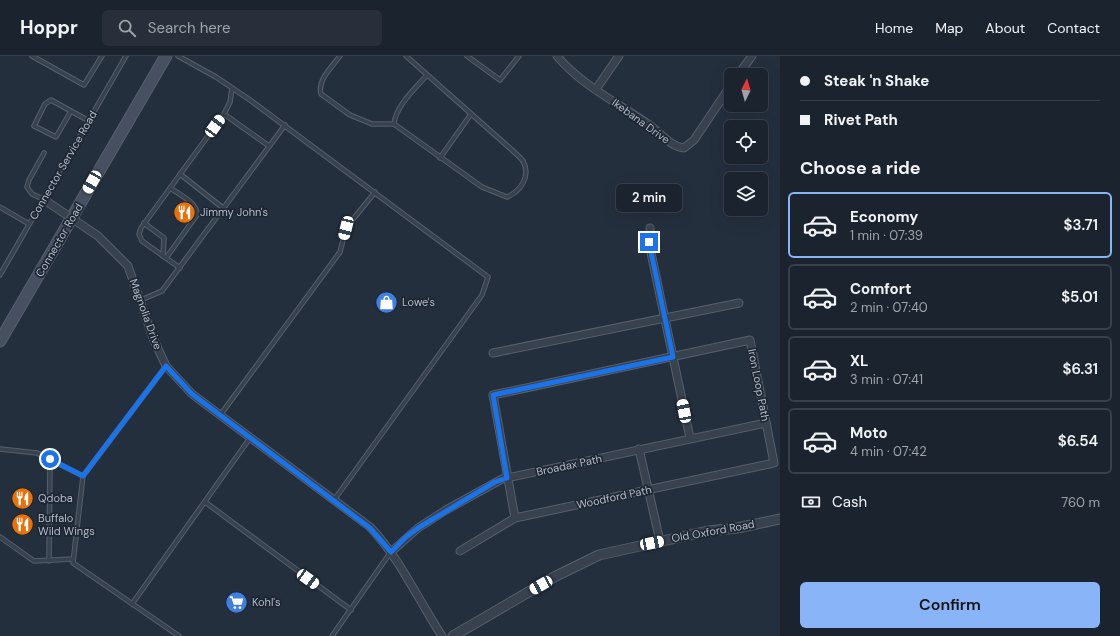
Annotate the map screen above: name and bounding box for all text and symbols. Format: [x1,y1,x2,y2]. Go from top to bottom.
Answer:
search box [102,10,382,46]
text: Hoppr [20,15,78,40]
icon: search [116,17,138,39]
text: Search here [148,18,231,38]
text: Home [875,19,913,37]
text: Map [935,19,963,37]
text: About [985,19,1025,37]
text: Contact [1047,19,1100,37]
north arrow [724,68,768,112]
map controls [724,68,768,216]
text: Steak 'n Shake [824,71,929,91]
street label: Ikebana Drive [609,95,673,147]
street label: Connector Service Road [26,108,100,222]
text: Rivet Path [824,110,898,130]
car [203,113,227,139]
button: locate [724,120,768,164]
text: Choose a ride [800,156,921,180]
car [81,169,103,195]
button: layers [724,172,768,216]
callout: 2 min [616,184,682,212]
text: 2 min [632,189,666,206]
restaurant icon: Jimmy John's [171,199,197,225]
street label: Connector Road [32,201,86,279]
place label: Jimmy John's [200,205,268,219]
icon: car [802,207,838,243]
text: Economy [850,207,918,227]
car [337,215,355,241]
text: $3.71 [1063,215,1098,235]
text: 1 min · 07:39 [850,227,923,244]
route end [640,233,658,251]
street label: Magnolia Drive [127,277,165,351]
icon: car [802,279,838,315]
text: Comfort [850,279,911,299]
text: $5.01 [1061,287,1098,307]
shop icon: Lowe's [374,289,400,315]
place label: Lowe's [402,295,435,309]
text: 2 min · 07:40 [850,299,928,316]
street label: Iron Loop Path [745,348,773,422]
icon: car [802,351,838,387]
text: XL [850,351,868,371]
text: $6.31 [1062,359,1098,379]
text: 3 min · 07:41 [850,371,923,388]
car [676,398,692,424]
icon: car [802,423,838,459]
text: Moto [850,423,888,443]
text: $6.54 [1058,431,1098,451]
text: 4 min · 07:42 [850,443,927,460]
route start [41,450,59,468]
street label: Broadax Path [535,451,603,479]
street label: Woodford Path [575,482,653,512]
restaurant icon: Qdoba [9,485,35,511]
place label: Qdoba [38,491,73,505]
icon: cash [800,491,822,513]
text: Cash [832,492,867,512]
text: 760 m [1061,494,1100,511]
restaurant icon: Buffalo Wild Wings [9,511,35,537]
place label: Buffalo Wild Wings [38,511,95,538]
street label: Old Oxford Road [670,517,756,545]
car [639,535,665,551]
car [295,567,321,591]
car [528,574,554,596]
button: Confirm [800,582,1100,628]
supermarket icon: Kohl's [224,589,250,615]
place label: Kohl's [252,595,281,609]

